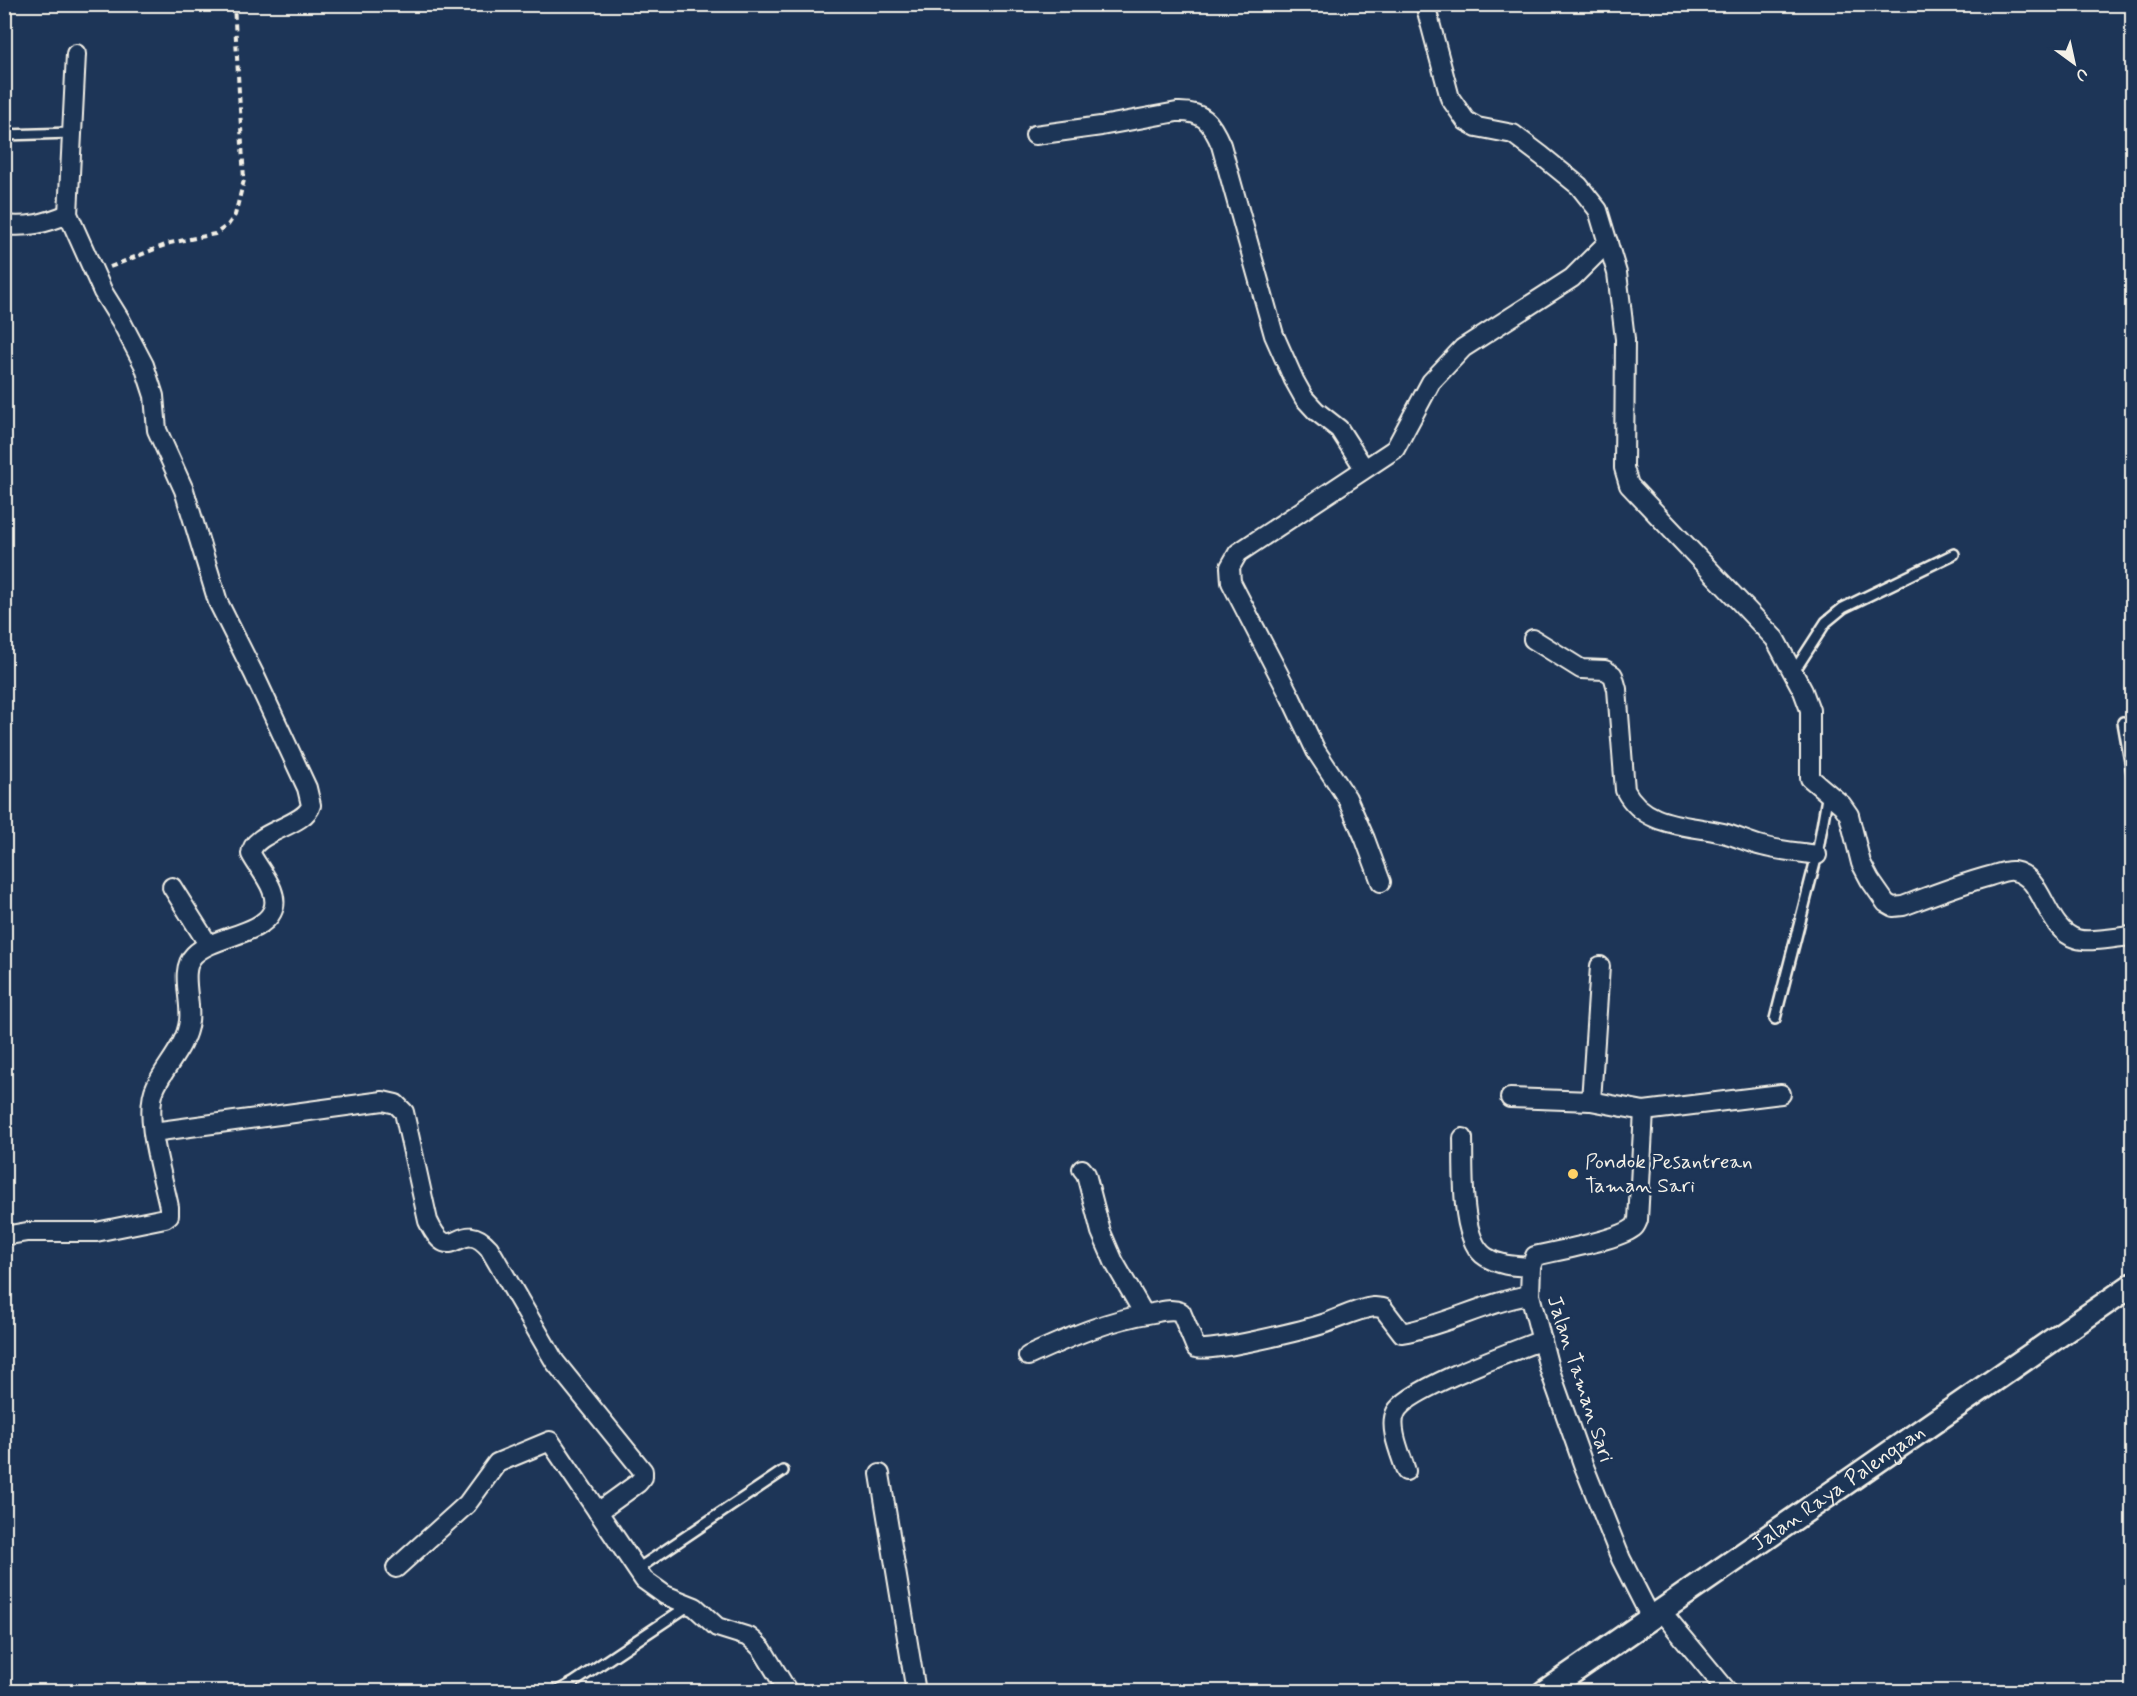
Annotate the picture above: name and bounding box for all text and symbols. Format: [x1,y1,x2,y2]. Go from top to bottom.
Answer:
north arrow [2044,33,2104,93]
text: U [2071,63,2091,86]
place label: Pondok Pesantrean Taman Sari [1585,1148,1753,1200]
marker: Pondok Pesantrean Taman Sari [1566,1167,1580,1181]
street label: Jalan Taman Sari [1540,1292,1620,1466]
street label: Jalan Raya Palengaan [1746,1418,1931,1558]

